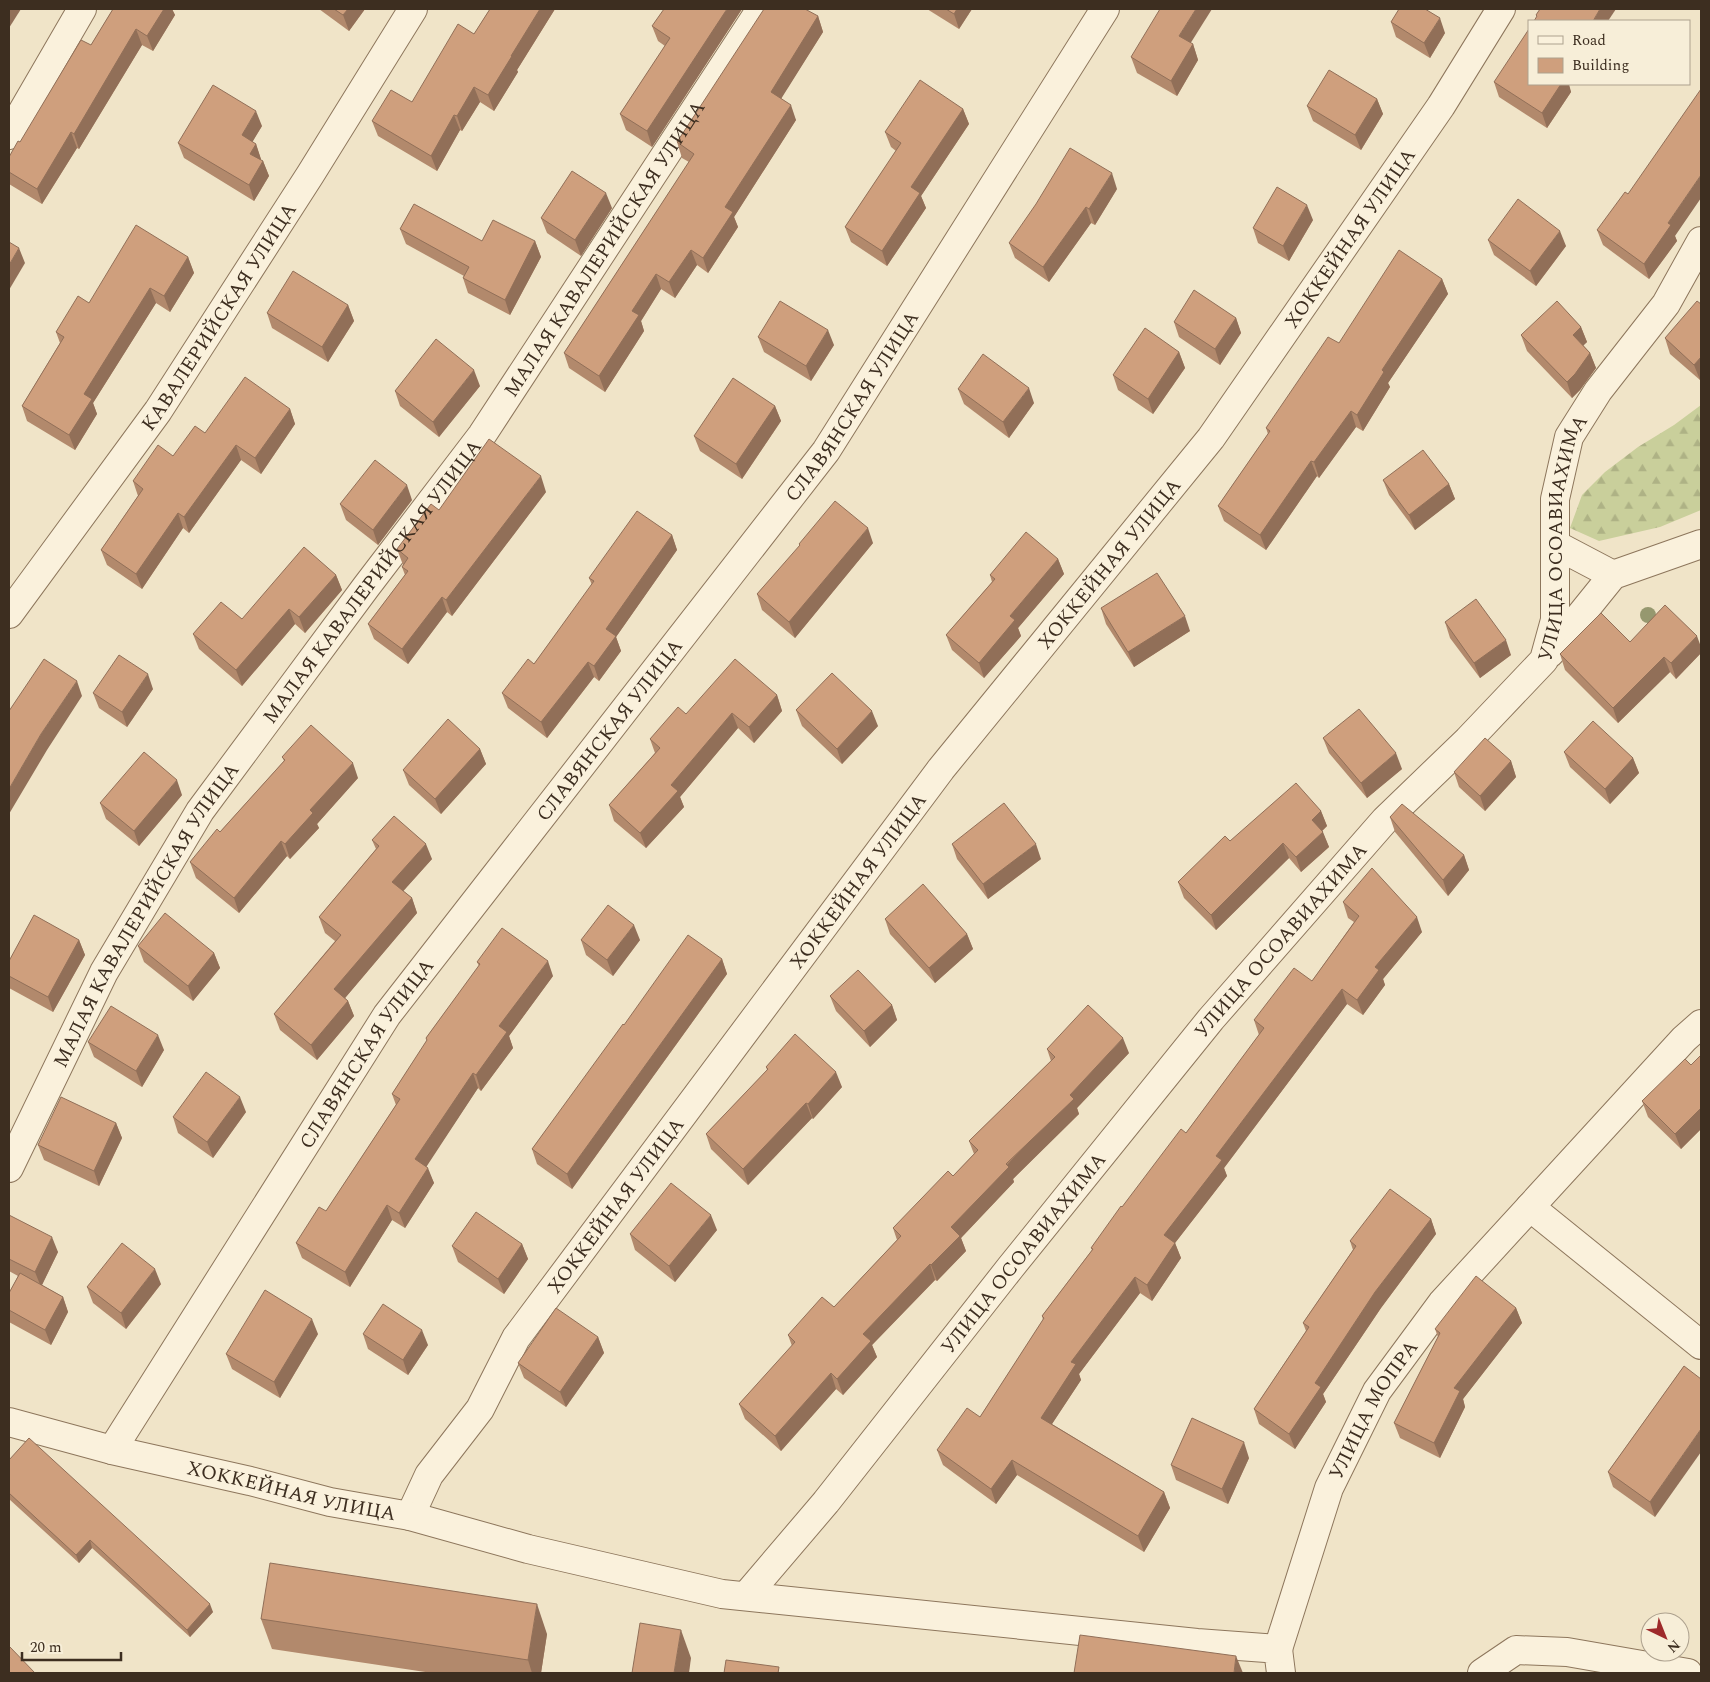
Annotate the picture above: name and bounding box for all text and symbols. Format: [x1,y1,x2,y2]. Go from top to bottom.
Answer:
legend [1528,20,1690,85]
text: Road [1572,29,1606,52]
text: Building [1572,54,1629,77]
street label: МАЛАЯ КАВАЛЕРИЙСКАЯ УЛИЦА [497,95,713,403]
street label: ХОККЕЙНАЯ УЛИЦА [1277,142,1423,335]
street label: КАВАЛЕРИЙСКАЯ УЛИЦА [134,197,304,438]
street label: СЛАВЯНСКАЯ УЛИЦА [778,305,927,509]
street label: УЛИЦА ОСОАВИАХИМА [1530,409,1596,665]
street label: МАЛАЯ КАВАЛЕРИЙСКАЯ УЛИЦА [256,433,489,730]
street label: ХОККЕЙНАЯ УЛИЦА [1031,472,1189,656]
street label: СЛАВЯНСКАЯ УЛИЦА [529,633,690,828]
street label: МАЛАЯ КАВАЛЕРИЙСКАЯ УЛИЦА [46,757,247,1073]
street label: ХОККЕЙНАЯ УЛИЦА [782,787,934,976]
street label: УЛИЦА ОСОАВИАХИМА [1187,836,1375,1045]
street label: СЛАВЯНСКАЯ УЛИЦА [292,952,442,1155]
street label: ХОККЕЙНАЯ УЛИЦА [540,1111,692,1300]
street label: УЛИЦА ОСОАВИАХИМА [934,1146,1114,1361]
street label: УЛИЦА МОПРА [1322,1334,1426,1485]
street label: ХОККЕЙНАЯ УЛИЦА [184,1453,398,1529]
north arrow [1640,1612,1690,1662]
scale bar [22,1630,121,1662]
text: N [1662,1635,1685,1658]
text: 20 m [30,1636,62,1659]

